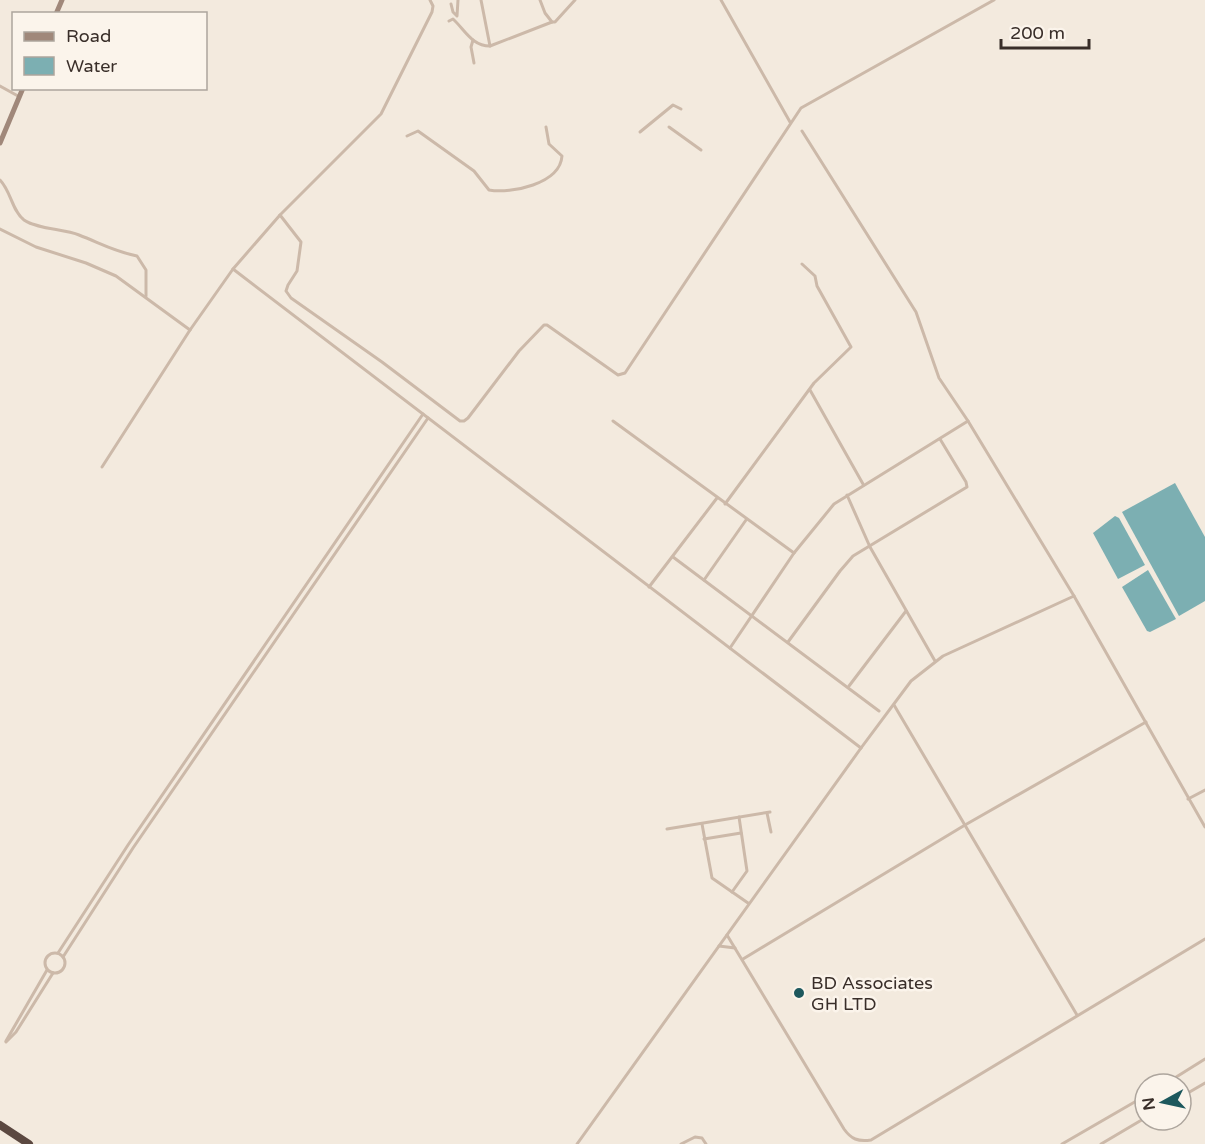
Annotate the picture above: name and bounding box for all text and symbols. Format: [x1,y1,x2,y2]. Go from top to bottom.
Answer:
legend [12,12,207,90]
scale bar [1001,12,1090,50]
text: 200 m [1010,22,1065,44]
text: Road [66,25,111,47]
text: Water [66,55,117,77]
place label: BD Associates GH LTD [811,972,933,1015]
marker: BD Associates GH LTD [792,986,806,1000]
north arrow [1133,1072,1193,1132]
text: N [1138,1096,1160,1112]

